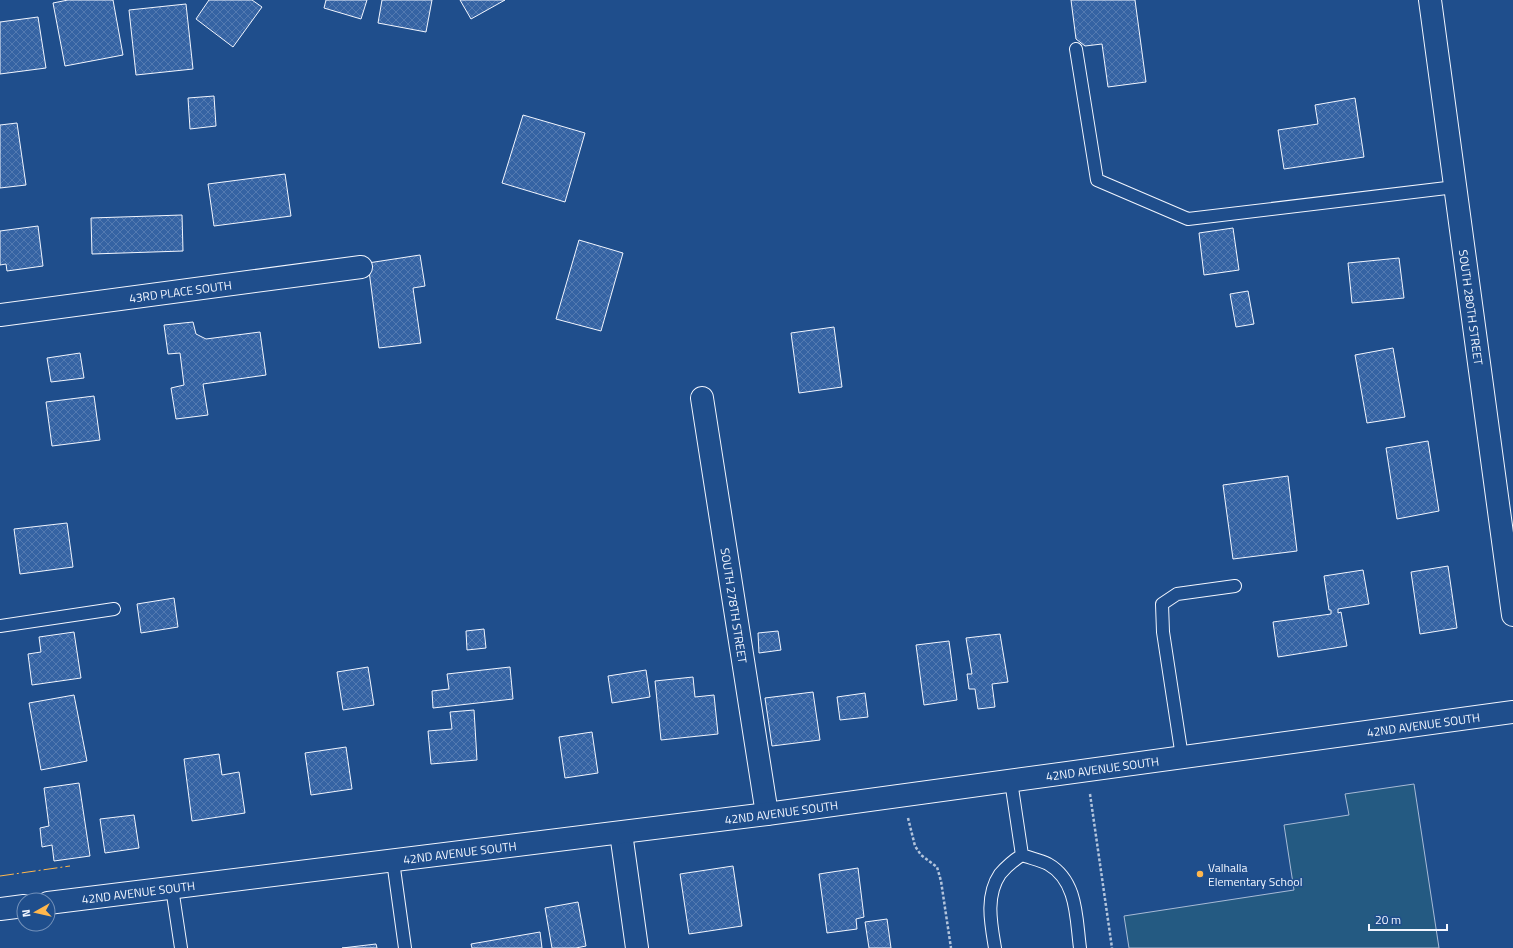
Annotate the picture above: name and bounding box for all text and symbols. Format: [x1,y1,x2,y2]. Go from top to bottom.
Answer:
street label: SOUTH 280TH STREET [1454,248,1489,367]
street label: 43RD PLACE SOUTH [128,275,233,307]
street label: SOUTH 278TH STREET [716,547,753,665]
street label: 42ND AVENUE SOUTH [1366,707,1481,741]
street label: 42ND AVENUE SOUTH [1045,751,1160,785]
street label: 42ND AVENUE SOUTH [724,795,839,829]
street label: 42ND AVENUE SOUTH [402,836,518,868]
place label: Valhalla Elementary School [1208,858,1302,891]
marker: Valhalla Elementary School [1195,869,1205,879]
street label: 42ND AVENUE SOUTH [80,875,196,908]
north arrow [16,892,56,932]
scale bar [1369,906,1447,932]
text: N [18,909,35,918]
text: 20 m [1375,910,1401,929]

